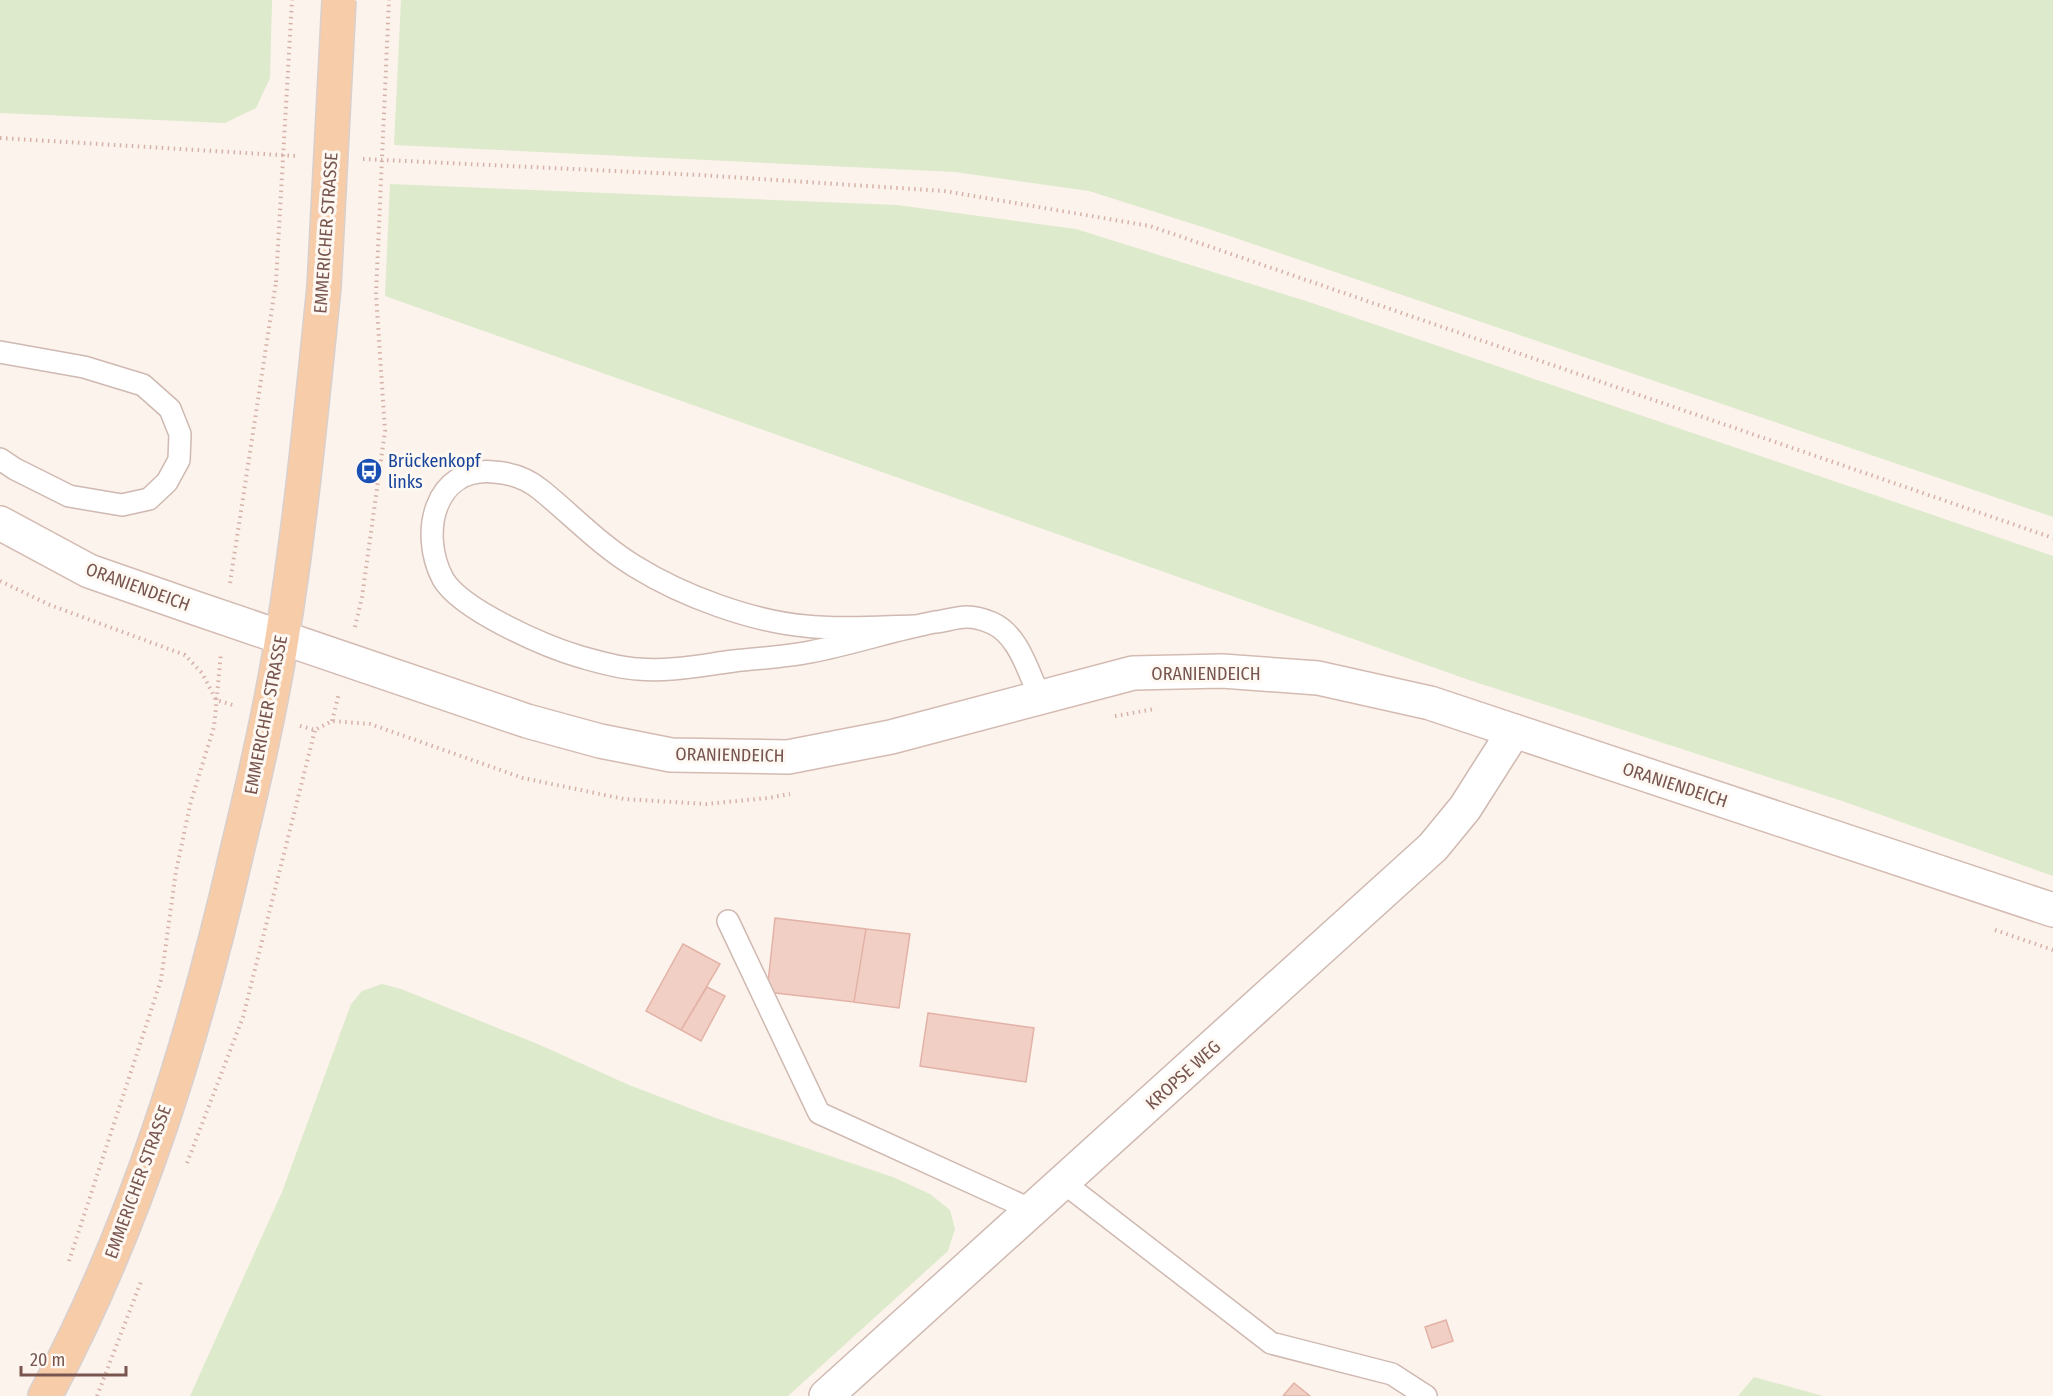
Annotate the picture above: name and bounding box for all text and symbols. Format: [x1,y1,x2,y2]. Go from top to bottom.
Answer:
street label: EMMERICHER STRASSE [309,152,343,314]
place label: Brückenkopf links [388,450,482,493]
bus stop icon: Brückenkopf links [354,456,384,486]
street label: ORANIENDEICH [83,558,193,616]
street label: EMMERICHER STRASSE [240,634,292,796]
street label: ORANIENDEICH [1151,663,1261,685]
street label: ORANIENDEICH [675,743,785,767]
street label: ORANIENDEICH [1620,758,1730,812]
street label: KROPSE WEG [1141,1036,1225,1114]
street label: EMMERICHER STRASSE [100,1102,176,1262]
scale bar [21,1339,126,1377]
text: 20 m [30,1349,65,1371]

